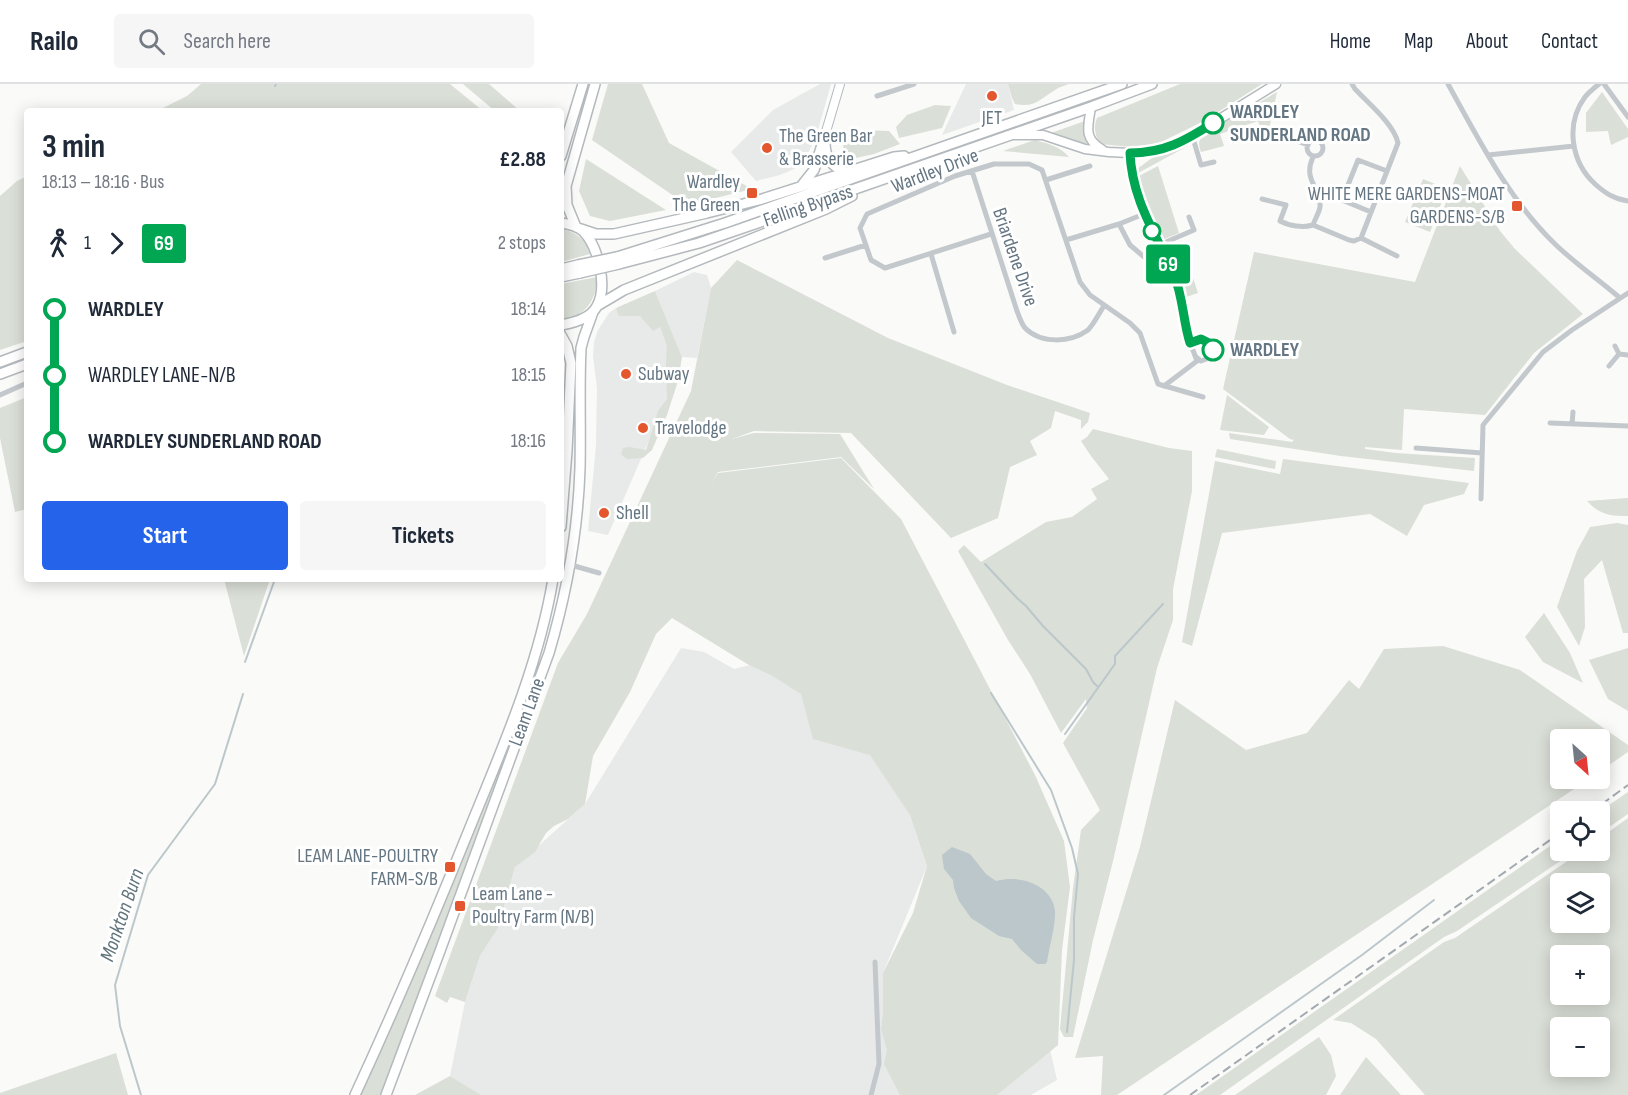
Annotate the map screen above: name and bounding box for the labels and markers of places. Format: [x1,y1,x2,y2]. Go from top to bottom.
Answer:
marker: JET [985,89,999,103]
place label: WARDLEY SUNDERLAND ROAD [1230,100,1371,147]
place label: JET [981,106,1002,130]
marker: WARDLEY SUNDERLAND ROAD [1202,112,1224,134]
place label: The Green Bar & Brasserie [779,124,873,171]
marker: The Green Bar & Brasserie [760,141,774,155]
place label: Wardley The Green [672,170,740,217]
place label: WHITE MERE GARDENS-MOAT GARDENS-S/B [1308,182,1505,229]
marker: Wardley The Green [745,186,759,200]
marker: WHITE MERE GARDENS-MOAT GARDENS-S/B [1510,199,1524,213]
unlabelled marker [1143,222,1161,240]
place label: WARDLEY [1230,338,1300,362]
marker: WARDLEY [1202,339,1224,361]
place label: Subway [638,362,690,386]
marker: Subway [619,367,633,381]
place label: Travelodge [655,416,727,440]
marker: Travelodge [636,421,650,435]
place label: Shell [616,501,649,525]
marker: Shell [597,506,611,520]
place label: LEAM LANE-POULTRY FARM-S/B [297,844,439,891]
marker: LEAM LANE-POULTRY FARM-S/B [443,860,457,874]
place label: Leam Lane - Poultry Farm (N/B) [472,882,594,929]
marker: Leam Lane - Poultry Farm (N/B) [453,899,467,913]

